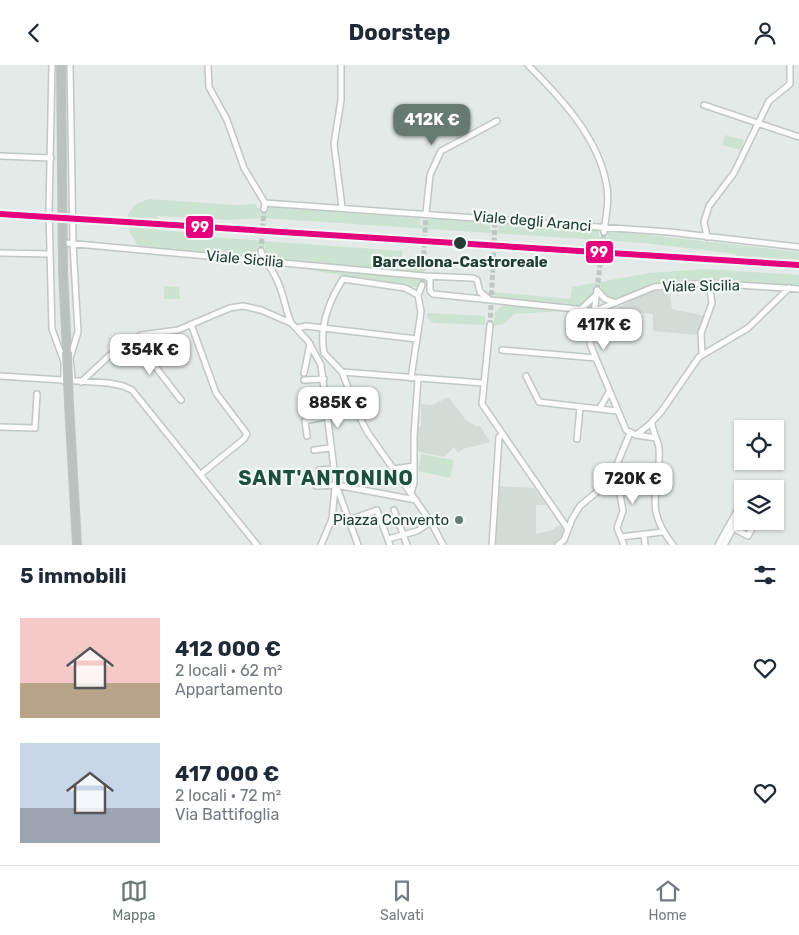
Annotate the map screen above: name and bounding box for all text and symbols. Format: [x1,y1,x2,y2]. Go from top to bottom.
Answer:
icon: back [20,19,48,47]
text: Doorstep [349,19,450,46]
icon: person [751,19,779,47]
pin: 412K € [391,103,473,146]
text: 412K € [404,110,460,129]
street label: Viale degli Aranci [472,207,592,235]
line badge: 99 [185,215,214,239]
text: 99 [191,219,209,236]
marker: Barcellona-Castroreale [452,235,468,251]
line badge: 99 [585,240,614,264]
text: 99 [590,244,608,261]
street label: Viale Sicilia [205,247,285,271]
place label: Barcellona-Castroreale [372,253,548,271]
street label: Viale Sicilia [662,276,740,296]
pin: 417K € [563,309,645,351]
text: 417K € [577,315,631,334]
pin: 354K € [109,333,191,376]
text: 354K € [121,340,179,359]
pin: 885K € [297,387,379,429]
text: 885K € [309,393,367,412]
map controls [734,420,784,530]
button: locate [734,420,784,470]
pin: 720K € [592,463,674,505]
district label: SANT'ANTONINO [238,466,414,490]
text: 720K € [605,469,661,488]
button: layers [734,480,784,530]
place label: Piazza Convento [333,511,449,529]
marker: Piazza Convento [453,514,465,526]
icon: filters [751,561,779,589]
text: 5 immobili [20,563,127,588]
text: 412 000 € [175,636,281,661]
icon: home [60,638,120,698]
icon: heart [751,654,779,682]
text: 2 locali · 62 m² [175,661,283,680]
text: Appartamento [175,680,283,699]
text: 417 000 € [175,761,280,786]
icon: home [60,763,120,823]
icon: heart [751,779,779,807]
text: 2 locali · 72 m² [175,786,281,805]
text: Via Battifoglia [175,805,279,824]
tab: Mappa [112,877,156,924]
tab: Salvati [380,877,424,924]
tab: Home [648,877,687,924]

